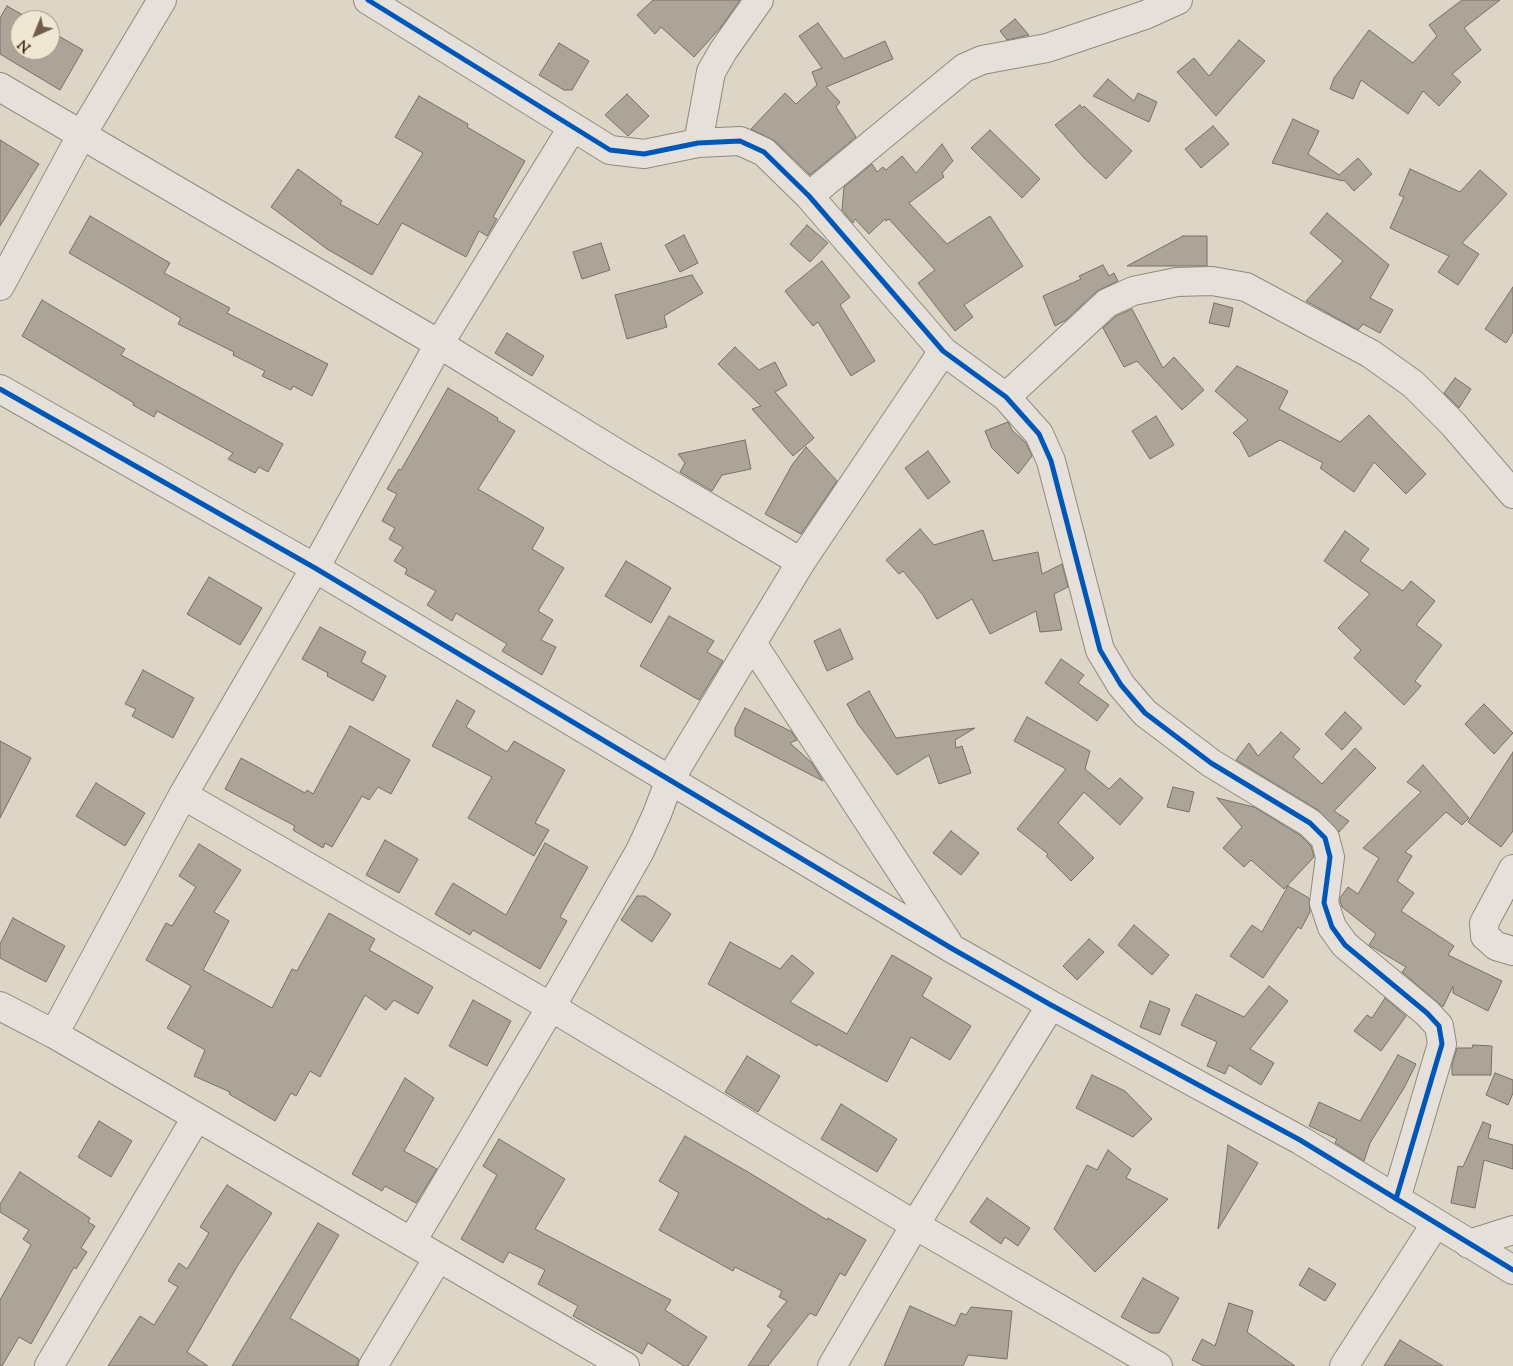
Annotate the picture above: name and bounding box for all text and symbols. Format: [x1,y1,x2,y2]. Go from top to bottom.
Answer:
north arrow [10,10,60,60]
text: N [14,34,36,56]

